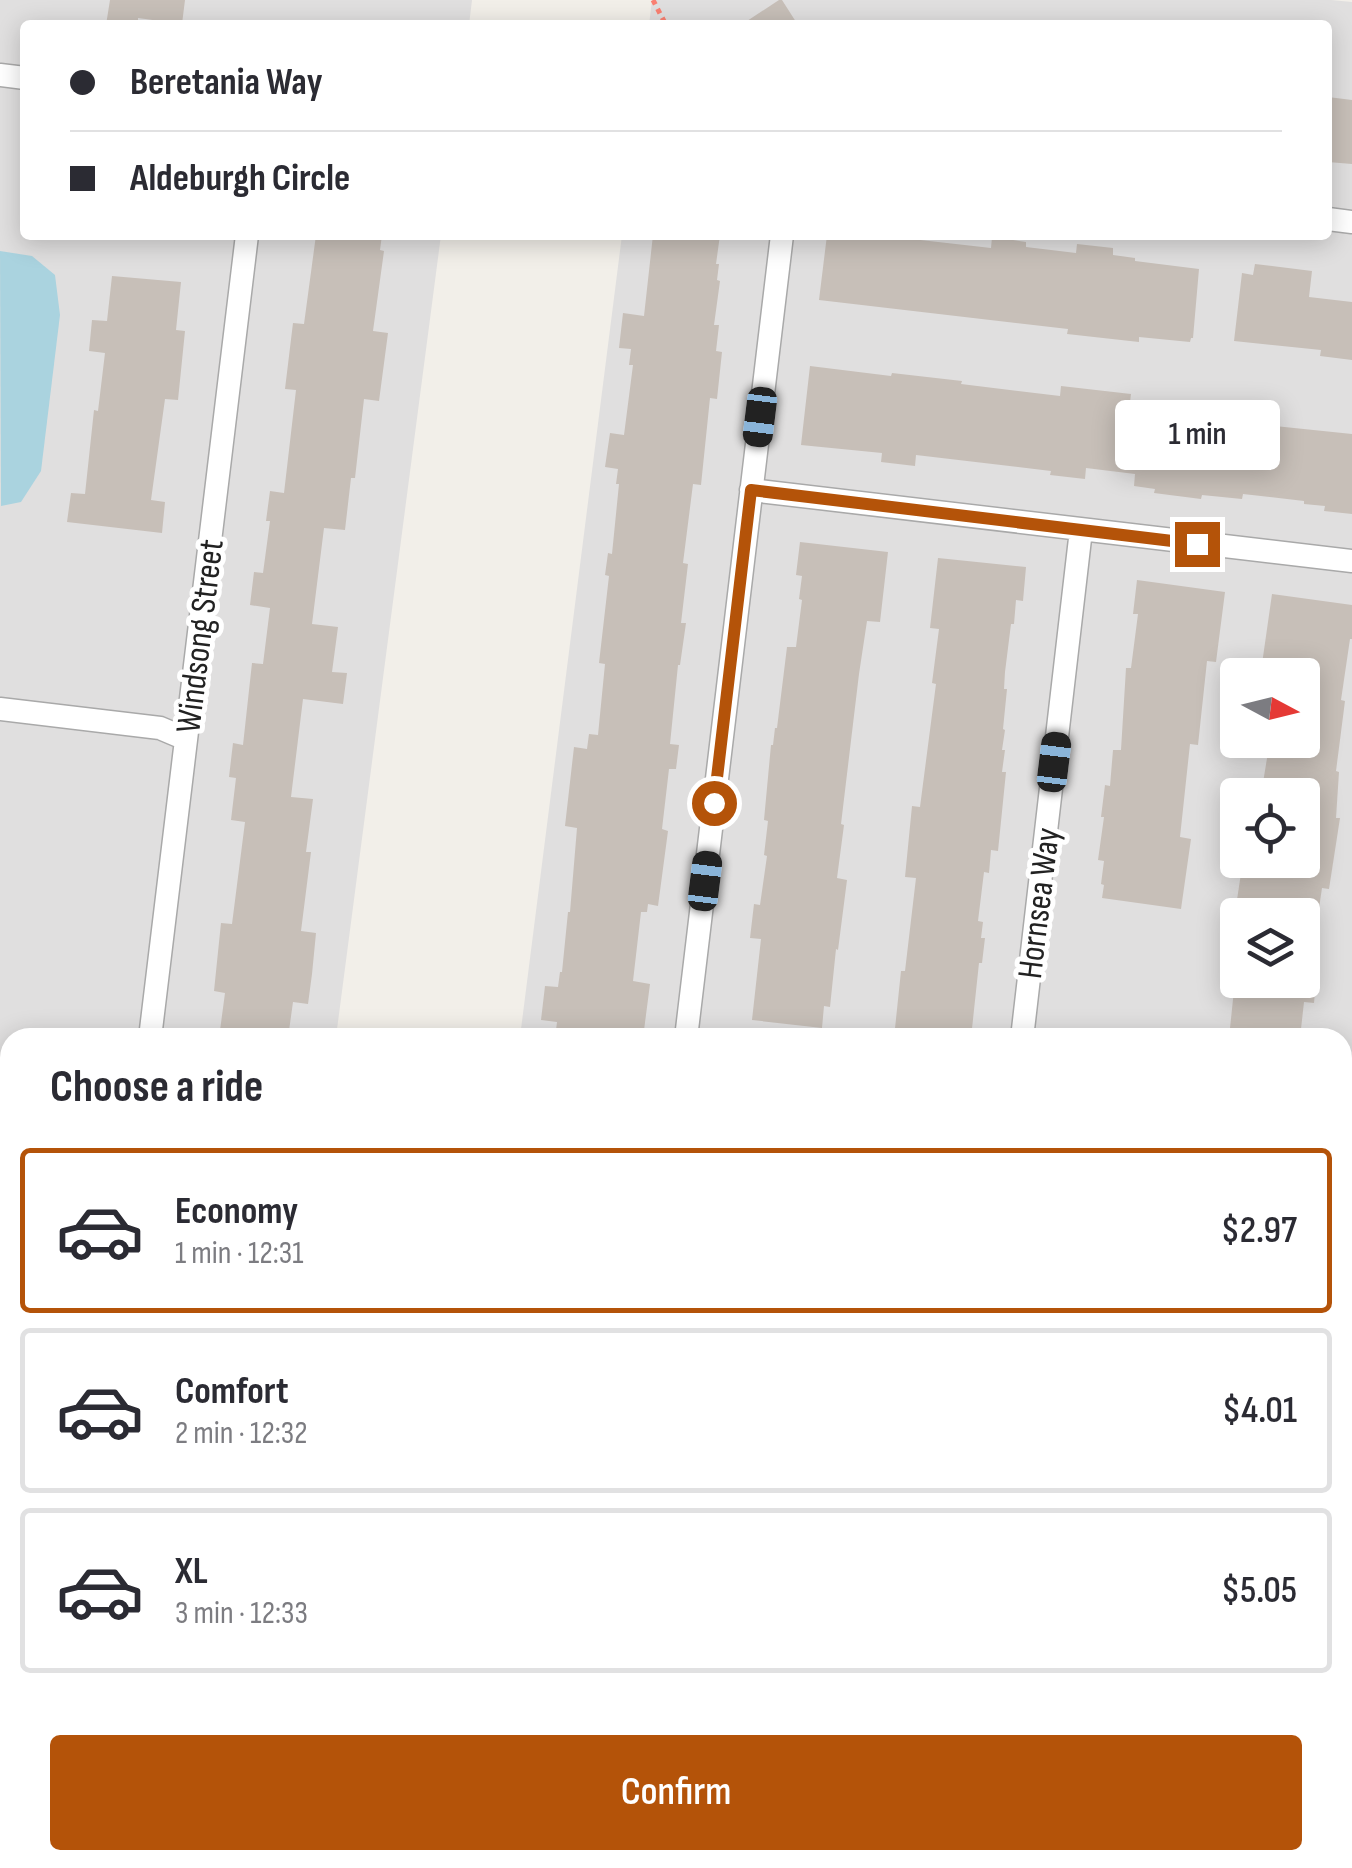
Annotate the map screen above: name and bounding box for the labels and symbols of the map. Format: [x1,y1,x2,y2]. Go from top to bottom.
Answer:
car [741,385,779,449]
callout: 1 min [1114,399,1280,469]
route end [1175,522,1220,567]
street label: Windsong Street [167,537,234,735]
north arrow [1220,658,1320,758]
car [1035,730,1073,794]
route start [692,781,737,826]
street label: Hornsea Way [1009,825,1070,981]
car [686,849,724,913]

